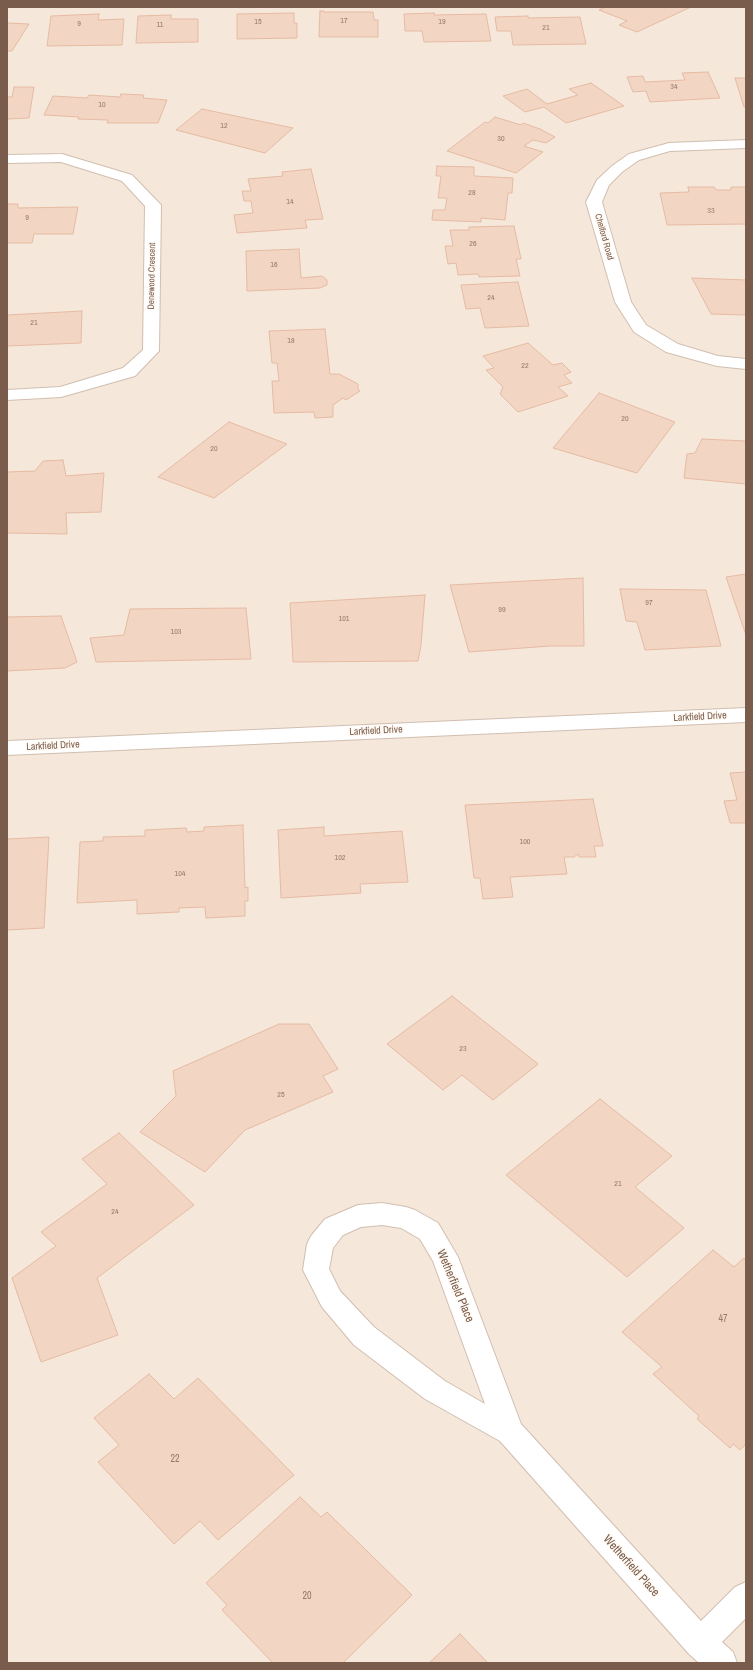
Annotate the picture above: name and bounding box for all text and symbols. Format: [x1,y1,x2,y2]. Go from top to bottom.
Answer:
house number: 17 [340,16,348,26]
house number: 15 [254,17,262,27]
house number: 19 [438,17,446,27]
house number: 9 [77,19,81,29]
house number: 11 [157,20,163,30]
house number: 21 [542,23,550,33]
house number: 34 [670,82,678,92]
house number: 10 [98,100,106,110]
house number: 12 [220,121,228,131]
house number: 30 [497,134,505,144]
house number: 28 [468,188,476,198]
house number: 14 [286,197,294,207]
house number: 33 [707,206,715,216]
house number: 9 [25,213,29,223]
street label: Chelford Road [592,213,616,261]
house number: 26 [469,239,477,249]
street label: Denewood Crescent [146,242,158,310]
house number: 16 [270,260,278,270]
house number: 24 [487,293,495,303]
house number: 21 [30,318,38,328]
house number: 18 [287,336,295,346]
house number: 22 [521,361,529,371]
house number: 20 [621,414,629,424]
house number: 20 [210,444,218,454]
house number: 97 [645,598,653,608]
house number: 99 [498,605,506,615]
house number: 101 [339,614,349,624]
house number: 103 [171,627,181,637]
street label: Larkfield Drive [673,710,727,724]
street label: Larkfield Drive [349,724,403,738]
street label: Larkfield Drive [26,739,80,753]
house number: 100 [520,837,530,847]
house number: 102 [335,853,345,863]
house number: 104 [175,869,185,879]
house number: 23 [459,1044,467,1054]
house number: 25 [277,1090,285,1100]
house number: 21 [614,1179,622,1189]
house number: 24 [111,1207,119,1217]
street label: Wetherfield Place [433,1248,477,1324]
house number: 47 [718,1313,728,1325]
house number: 22 [170,1453,180,1465]
street label: Wetherfield Place [600,1532,662,1600]
house number: 20 [302,1590,312,1602]

